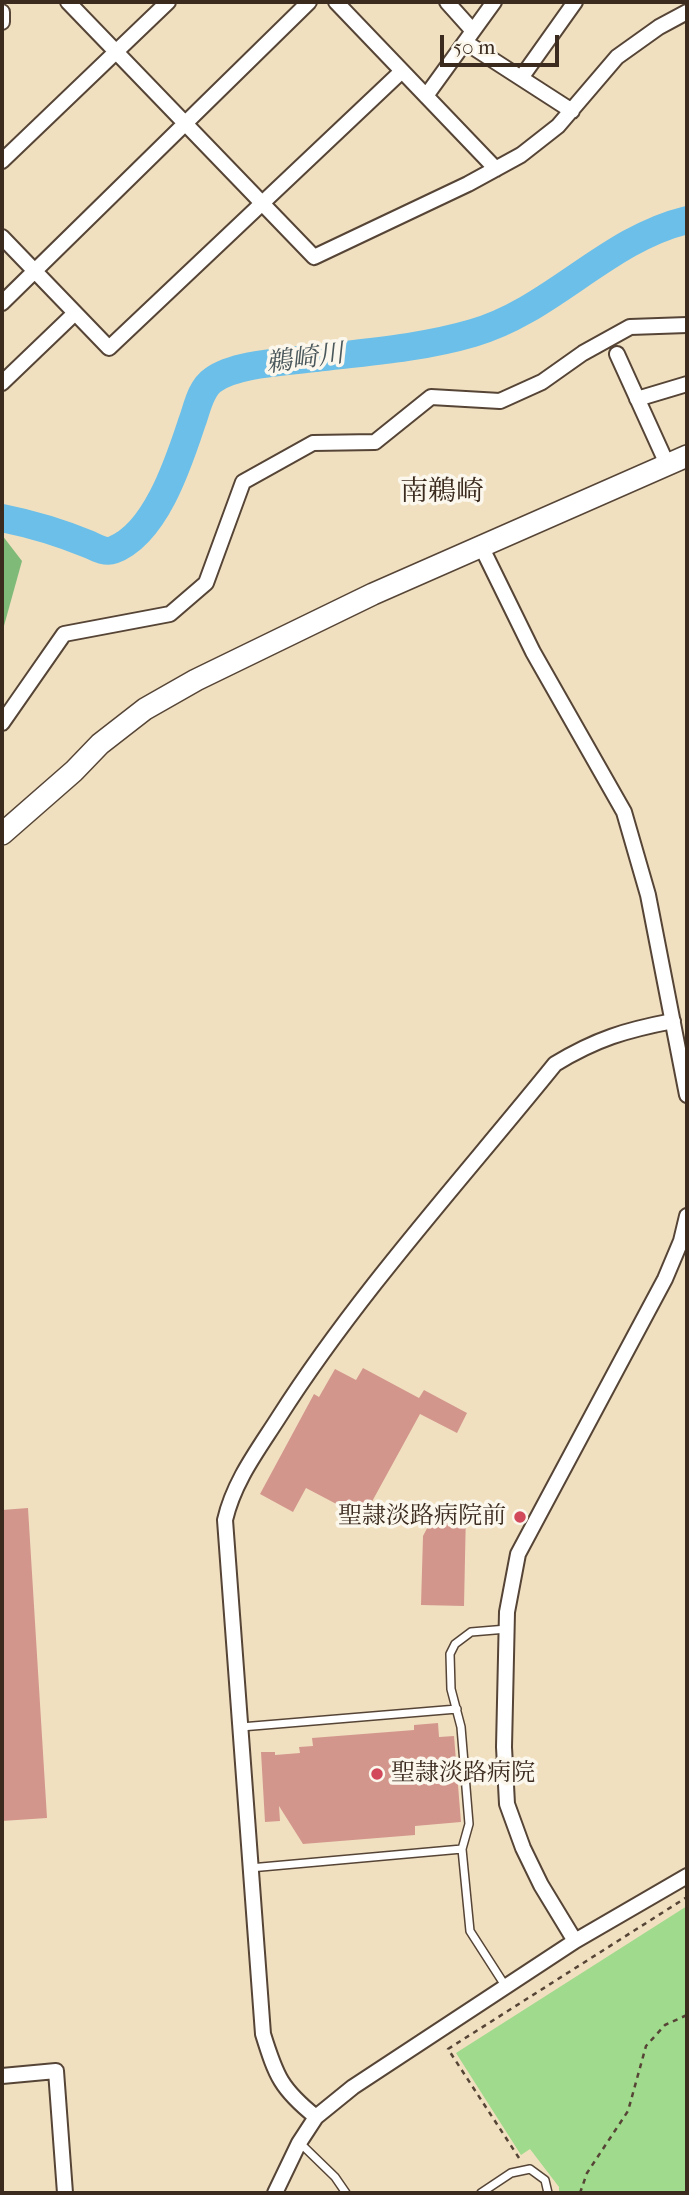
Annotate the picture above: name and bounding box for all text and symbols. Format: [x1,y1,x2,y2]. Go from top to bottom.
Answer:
scale bar [444,21,563,65]
text: 50 m [453,35,496,59]
water label: 鵜崎川 [264,339,346,381]
district label: 南鵜崎 [400,476,484,510]
place label: 聖隷淡路病院前 [338,1503,506,1531]
marker: 聖隷淡路病院前 [512,1509,528,1525]
place label: 聖隷淡路病院 [391,1760,535,1788]
marker: 聖隷淡路病院 [369,1766,385,1782]

